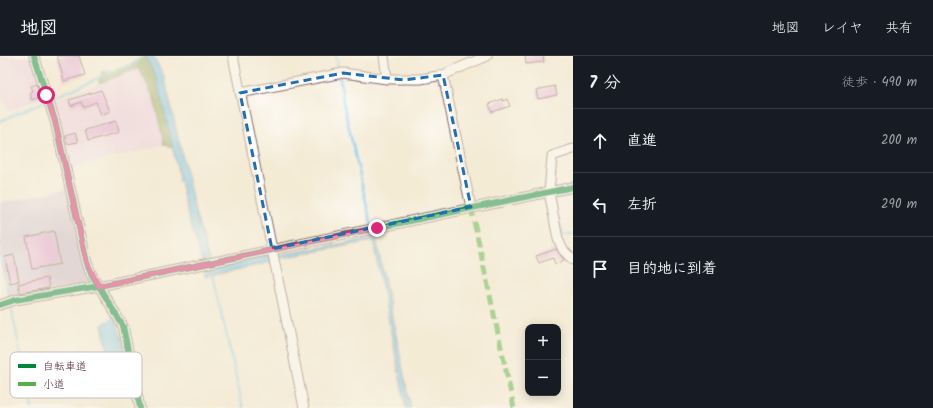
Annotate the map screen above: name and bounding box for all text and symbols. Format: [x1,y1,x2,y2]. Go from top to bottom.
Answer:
text: 地図 [20,14,58,44]
text: 地図 [772,17,800,39]
text: レイヤ [822,17,863,39]
text: 共有 [885,17,913,39]
text: 7 分 [589,70,621,97]
text: 徒歩 · 490 m [842,72,917,93]
route start [37,86,55,104]
text: 直進 [627,129,657,153]
icon: ahead [589,130,611,152]
text: 200 m [881,130,917,151]
text: 左折 [627,193,657,217]
icon: left [589,194,611,216]
text: 290 m [881,194,917,215]
route end [368,219,386,237]
text: 目的地に到着 [627,257,717,281]
icon: arrive [589,258,611,280]
map controls [525,324,561,396]
button: + [525,324,561,360]
legend [10,352,142,398]
text: 自転車道 [43,358,87,376]
button: − [525,360,561,396]
text: 小道 [43,376,65,394]

